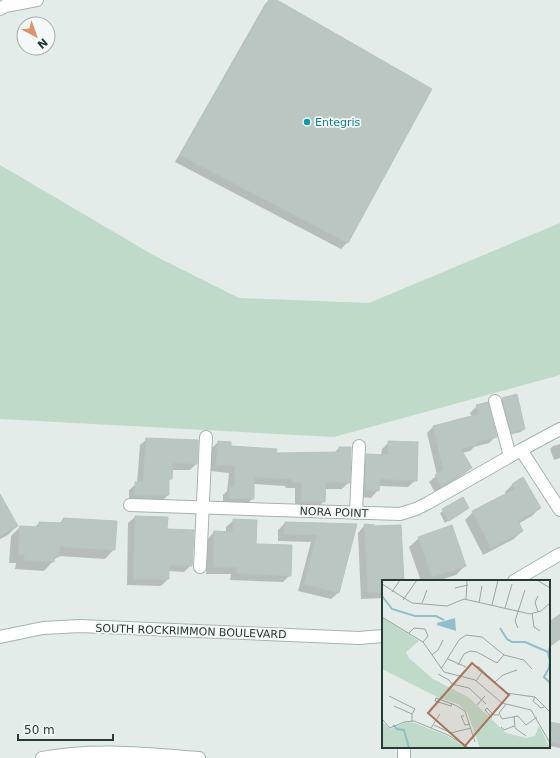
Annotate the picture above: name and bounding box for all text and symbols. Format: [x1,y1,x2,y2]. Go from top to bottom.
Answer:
north arrow [16,16,56,56]
text: N [34,35,50,51]
place label: Entegris [315,116,361,129]
marker: Entegris [302,117,312,127]
street label: NORA POINT [299,505,369,520]
inset map [382,580,550,748]
street label: SOUTH ROCKRIMMON BOULEVARD [95,622,287,641]
scale bar [18,716,113,742]
text: 50 m [24,723,55,737]

